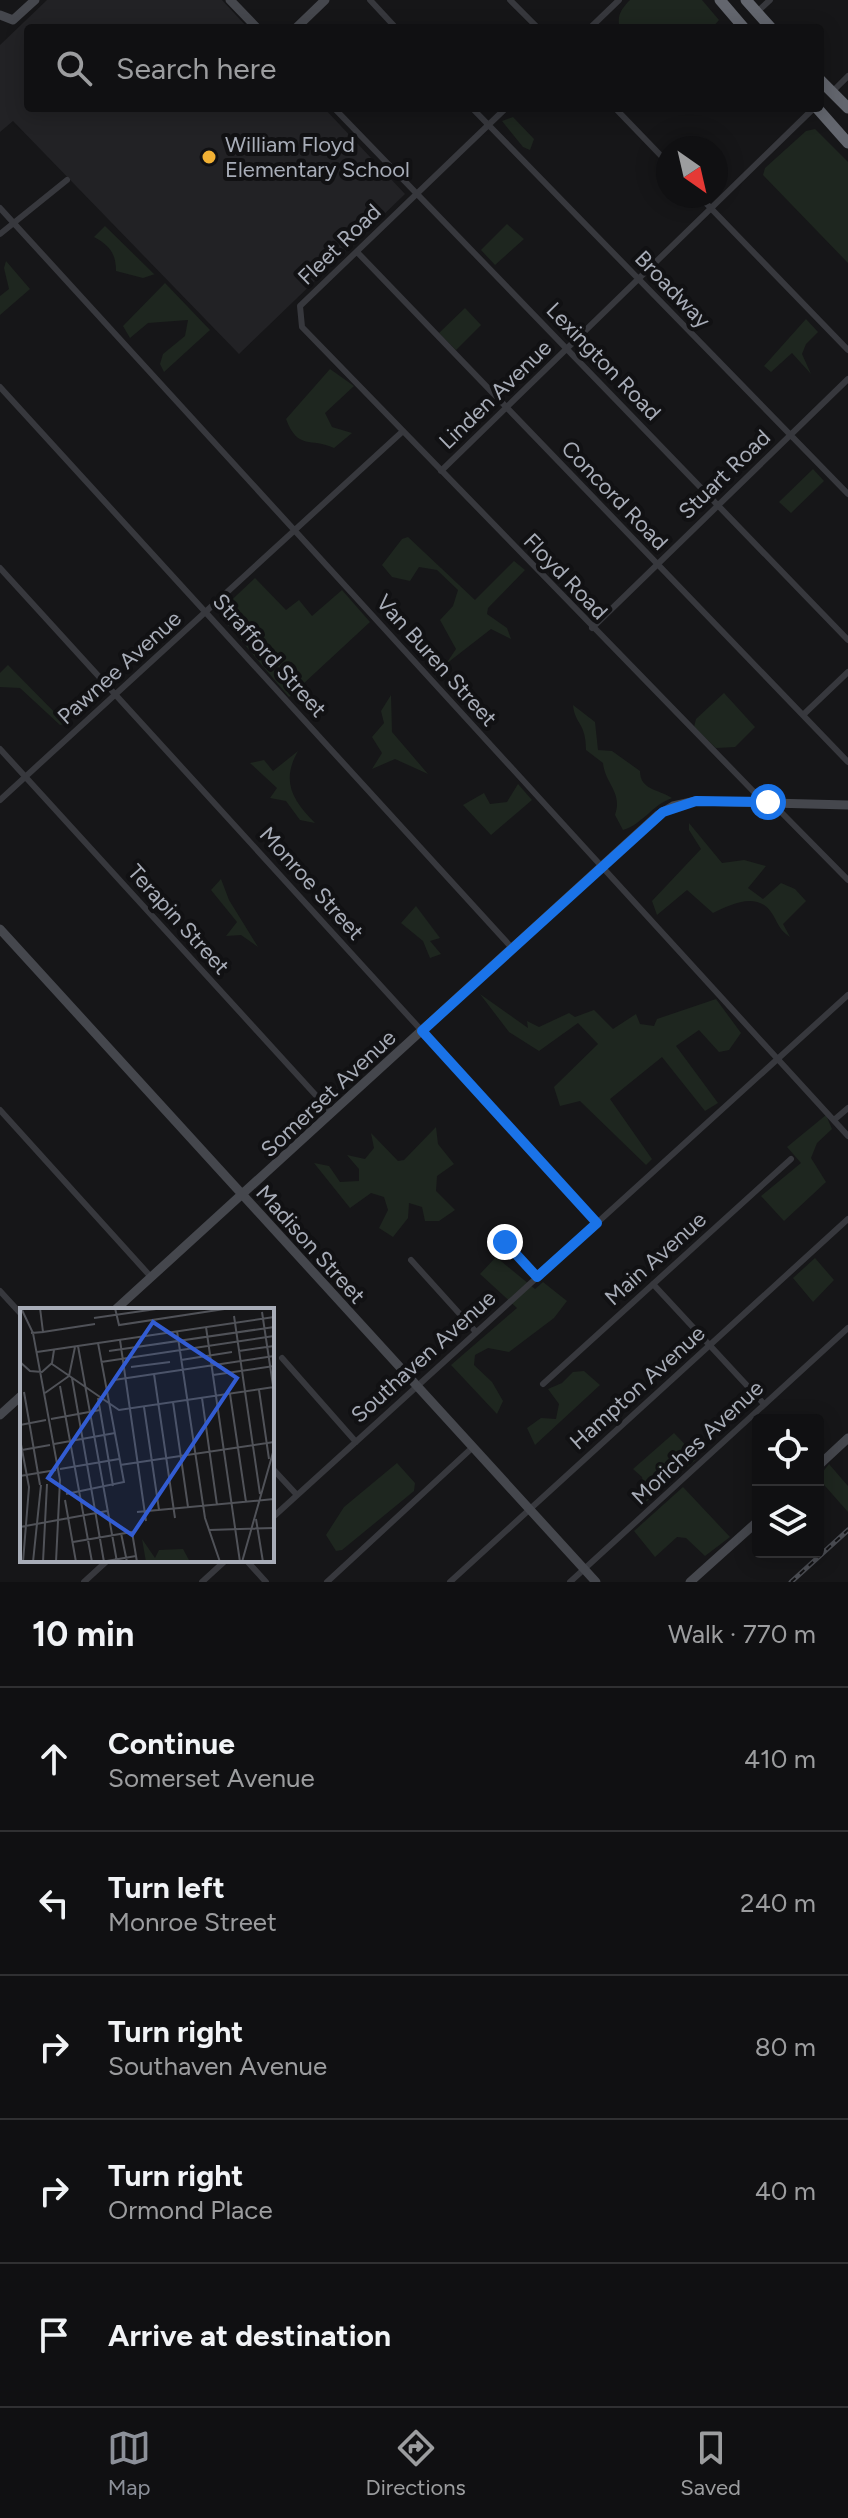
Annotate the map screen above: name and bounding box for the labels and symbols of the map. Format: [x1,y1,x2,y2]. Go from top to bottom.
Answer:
place label: William Floyd Elementary School [225,131,410,183]
north arrow [656,136,728,208]
marker: William Floyd Elementary School [200,148,218,166]
street label: Fleet Road [292,198,387,291]
street label: Broadway [629,245,716,334]
street label: Lexington Road [541,297,667,426]
street label: Linden Avenue [434,334,557,455]
street label: Stuart Road [673,424,776,525]
street label: Concord Road [556,435,674,556]
street label: Floyd Road [518,528,613,625]
street label: Strafford Street [207,588,332,723]
street label: Van Buren Street [370,589,503,732]
street label: Pawnee Avenue [52,605,187,730]
route start [750,784,786,820]
street label: Monroe Street [254,821,369,945]
street label: Terapin Street [122,859,235,980]
street label: Somerset Avenue [255,1024,401,1163]
street label: Madison Street [250,1180,371,1309]
street label: Main Avenue [599,1206,712,1311]
route end [487,1224,523,1260]
street label: Southaven Avenue [345,1284,501,1428]
inset map [20,1308,274,1562]
street label: Hampton Avenue [564,1320,711,1455]
street label: Moriches Avenue [626,1374,769,1510]

